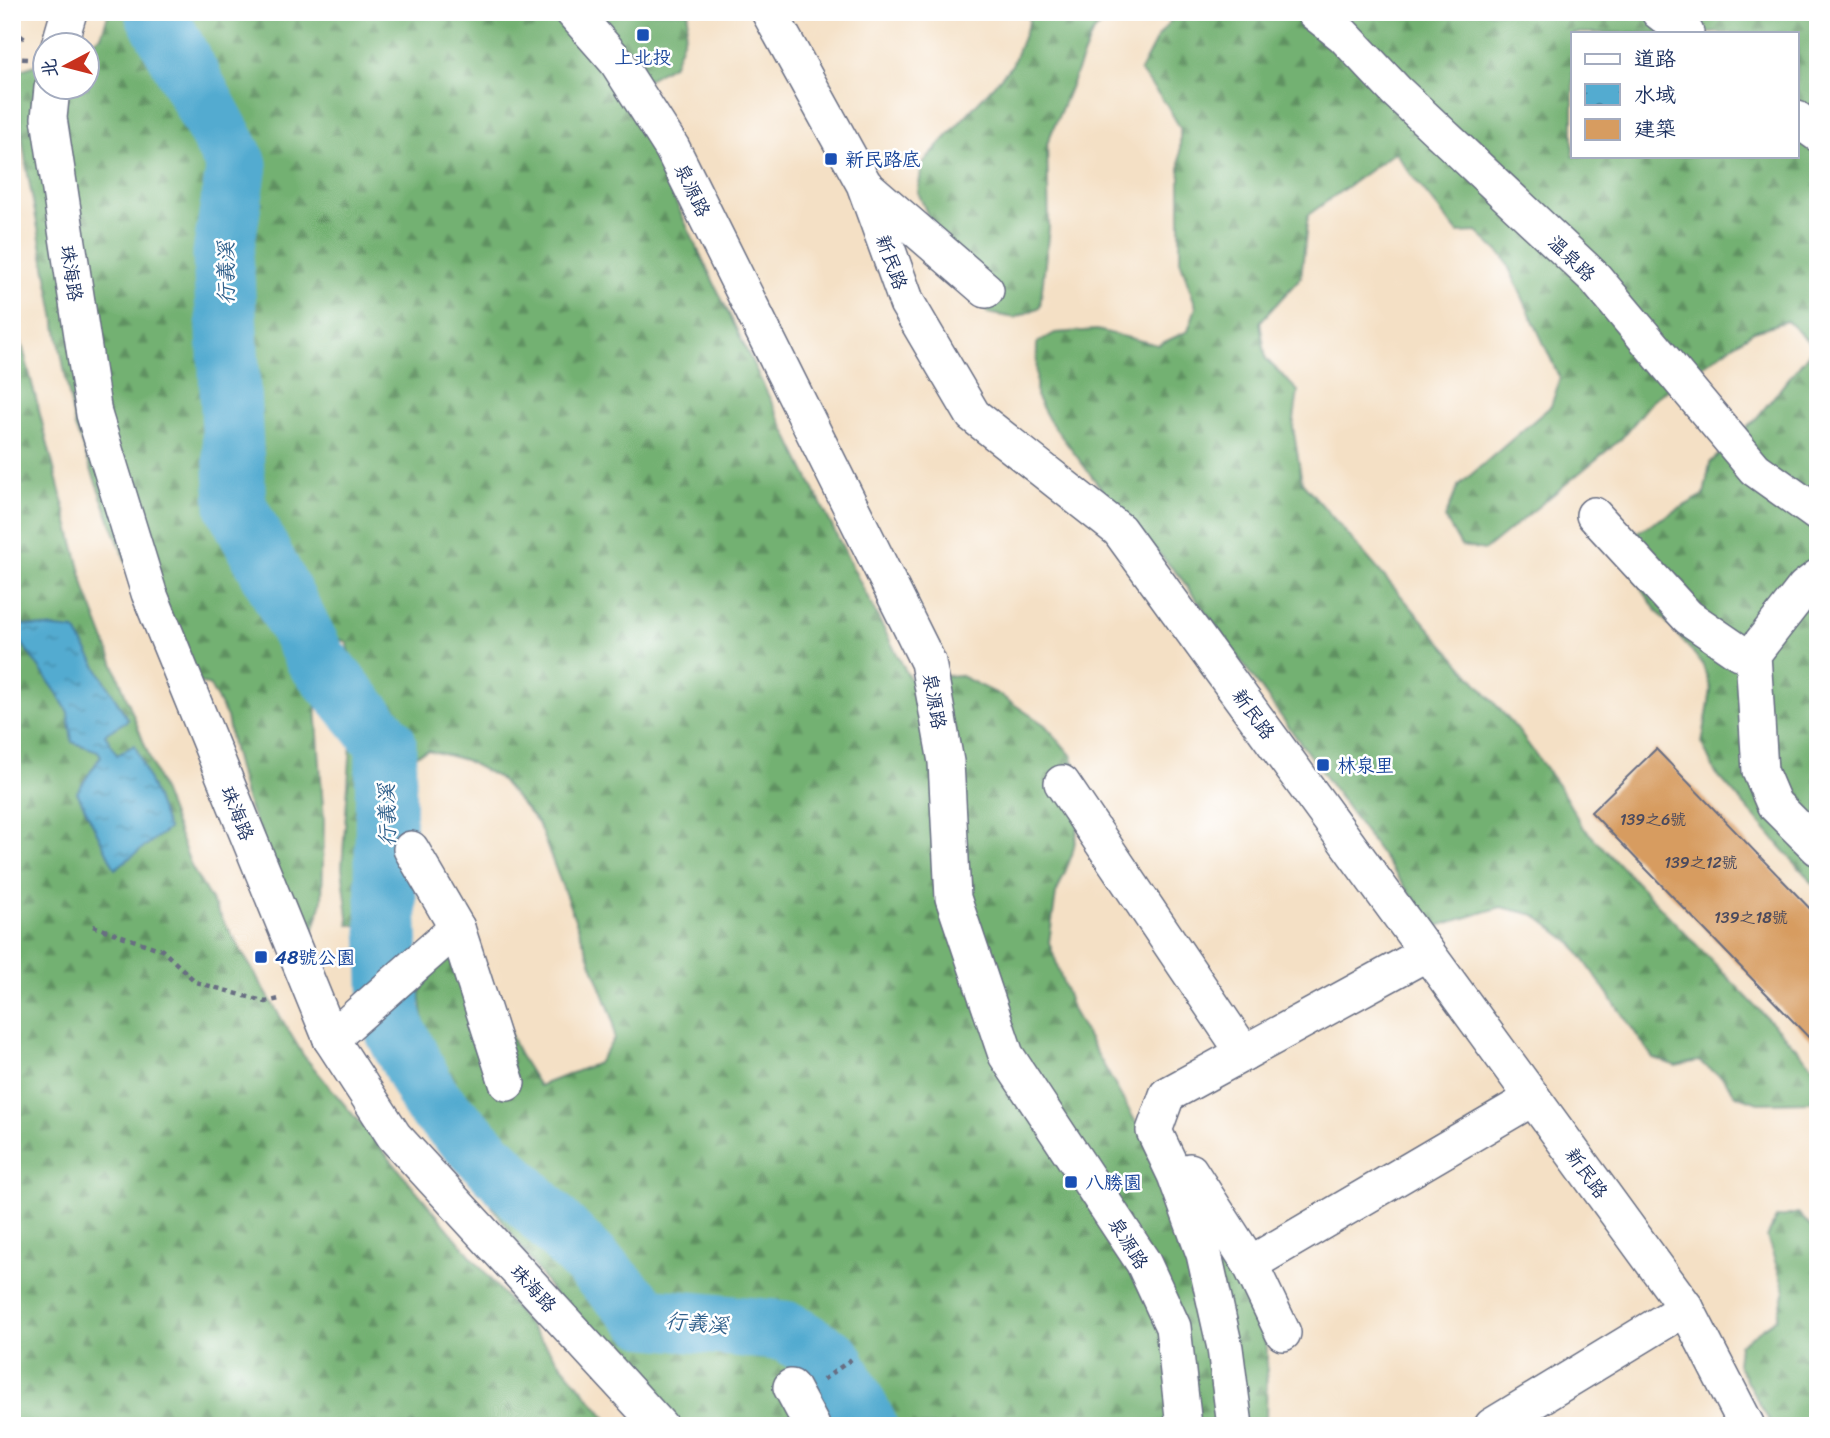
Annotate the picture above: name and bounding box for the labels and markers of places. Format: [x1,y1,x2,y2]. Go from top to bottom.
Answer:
marker: 上北投 [635,27,651,43]
place label: 上北投 [614,41,672,74]
place label: 新民路底 [845,143,921,176]
marker: 新民路底 [823,151,839,167]
place label: 林泉里 [1337,749,1394,782]
marker: 林泉里 [1315,757,1331,773]
place label: 48號公園 [275,941,355,974]
marker: 48號公園 [253,949,269,965]
place label: 八勝園 [1085,1166,1142,1199]
marker: 八勝園 [1063,1174,1079,1190]

